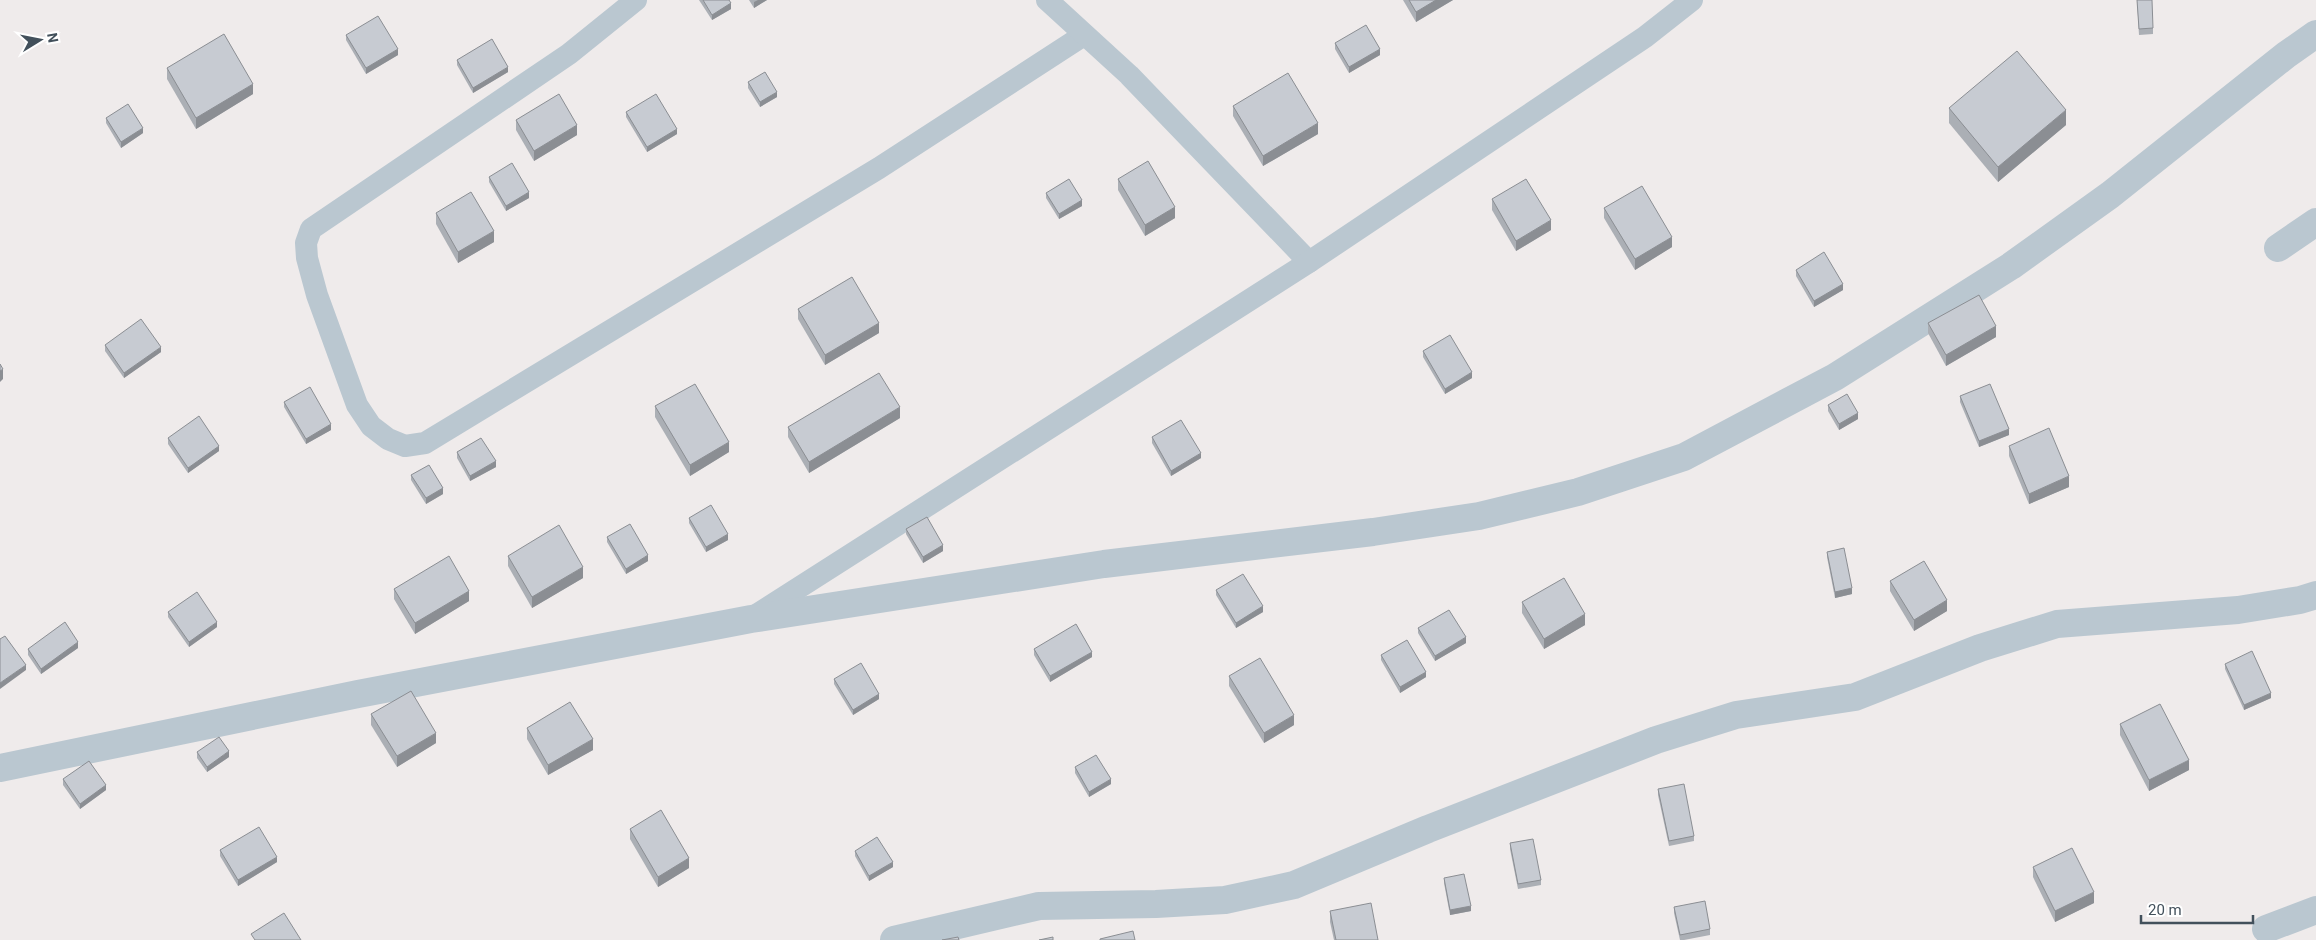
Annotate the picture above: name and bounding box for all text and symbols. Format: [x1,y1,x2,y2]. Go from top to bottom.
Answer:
north arrow [15,15,65,65]
text: N [44,31,62,44]
scale bar [2141,892,2254,924]
text: 20 m [2148,901,2182,919]

